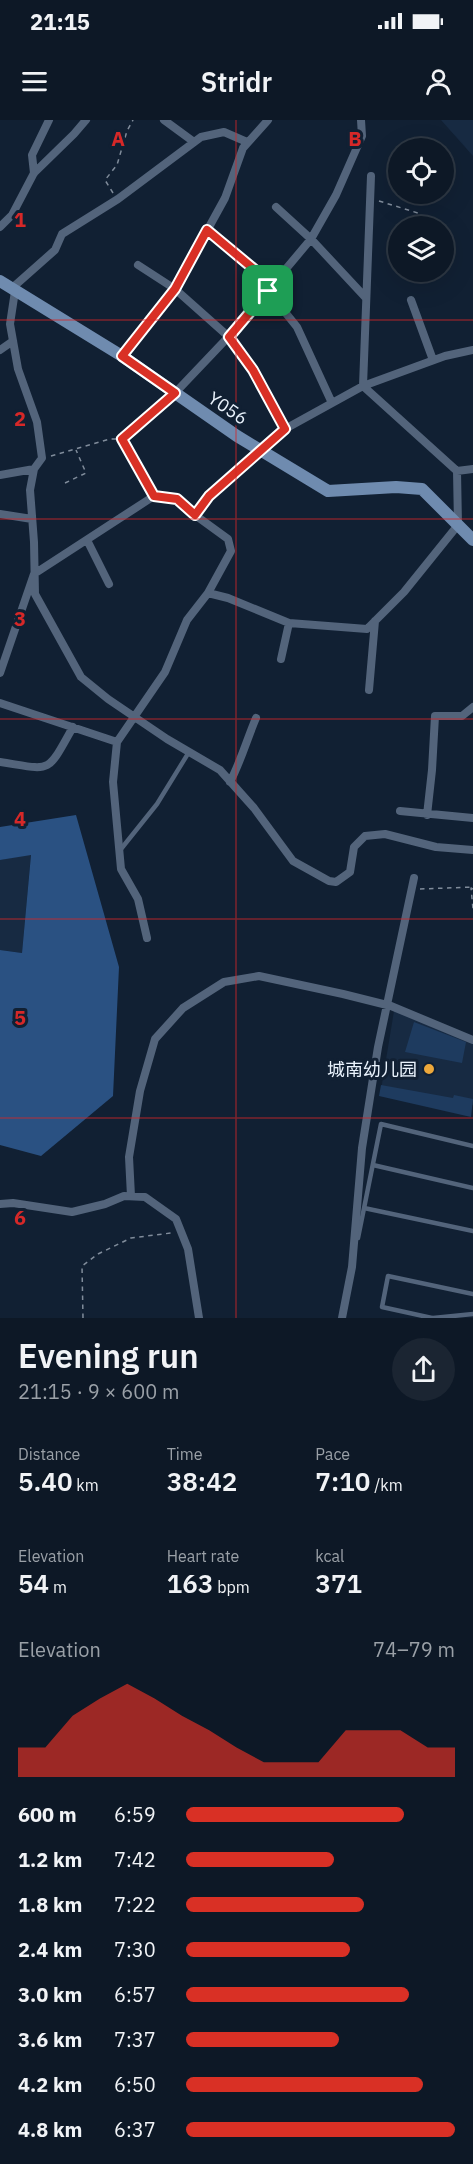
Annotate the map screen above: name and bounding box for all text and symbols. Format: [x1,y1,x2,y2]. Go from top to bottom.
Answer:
text: 21:15 [30,7,90,36]
text: Stridr [201,64,272,99]
icon: menu [18,65,51,98]
icon: person [422,65,455,98]
text: A [111,125,125,152]
text: B [348,125,362,152]
map controls [388,138,454,282]
button: locate [388,138,454,204]
text: 1 [14,206,26,233]
button: layers [388,216,454,282]
pin [242,265,293,316]
icon: arrive [251,274,284,307]
street label: Y056 [204,386,252,430]
text: 2 [14,405,26,432]
text: 3 [14,605,26,632]
text: 4 [14,805,26,832]
text: 5 [14,1004,26,1031]
place label: 城南幼儿园 [327,1058,417,1081]
marker: 城南幼儿园 [422,1062,436,1076]
text: 6 [14,1204,26,1231]
text: Evening run [18,1334,199,1377]
button: share [392,1338,455,1401]
text: 21:15 · 9 × 600 m [18,1378,179,1405]
text: Distance [18,1444,80,1464]
text: Time [167,1444,203,1464]
text: Pace [315,1444,350,1464]
text: 5.40 [18,1464,73,1498]
text: 38:42 [167,1464,237,1498]
text: 7:10 [315,1464,370,1498]
text: km [73,1475,99,1495]
text: /km [370,1475,403,1495]
text: Elevation [18,1546,84,1566]
text: Heart rate [167,1546,239,1566]
text: kcal [315,1546,344,1566]
text: 54 [18,1566,49,1600]
text: 163 [167,1566,213,1600]
text: 371 [315,1566,362,1600]
text: m [49,1577,67,1597]
text: bpm [213,1577,250,1597]
text: Elevation [18,1636,101,1663]
text: 74–79 m [373,1636,455,1663]
text: 600 m [18,1801,77,1828]
text: 6:59 [114,1801,156,1828]
text: 1.2 km [18,1846,82,1873]
text: 7:42 [114,1846,156,1873]
text: 1.8 km [18,1891,82,1918]
text: 7:22 [114,1891,156,1918]
text: 2.4 km [18,1936,82,1963]
text: 7:30 [114,1936,156,1963]
text: 3.0 km [18,1981,82,2008]
text: 6:57 [114,1981,156,2008]
text: 3.6 km [18,2026,82,2053]
text: 7:37 [114,2026,156,2053]
text: 4.2 km [18,2071,82,2098]
text: 6:50 [114,2071,156,2098]
text: 4.8 km [18,2116,82,2143]
text: 6:37 [114,2116,156,2143]

